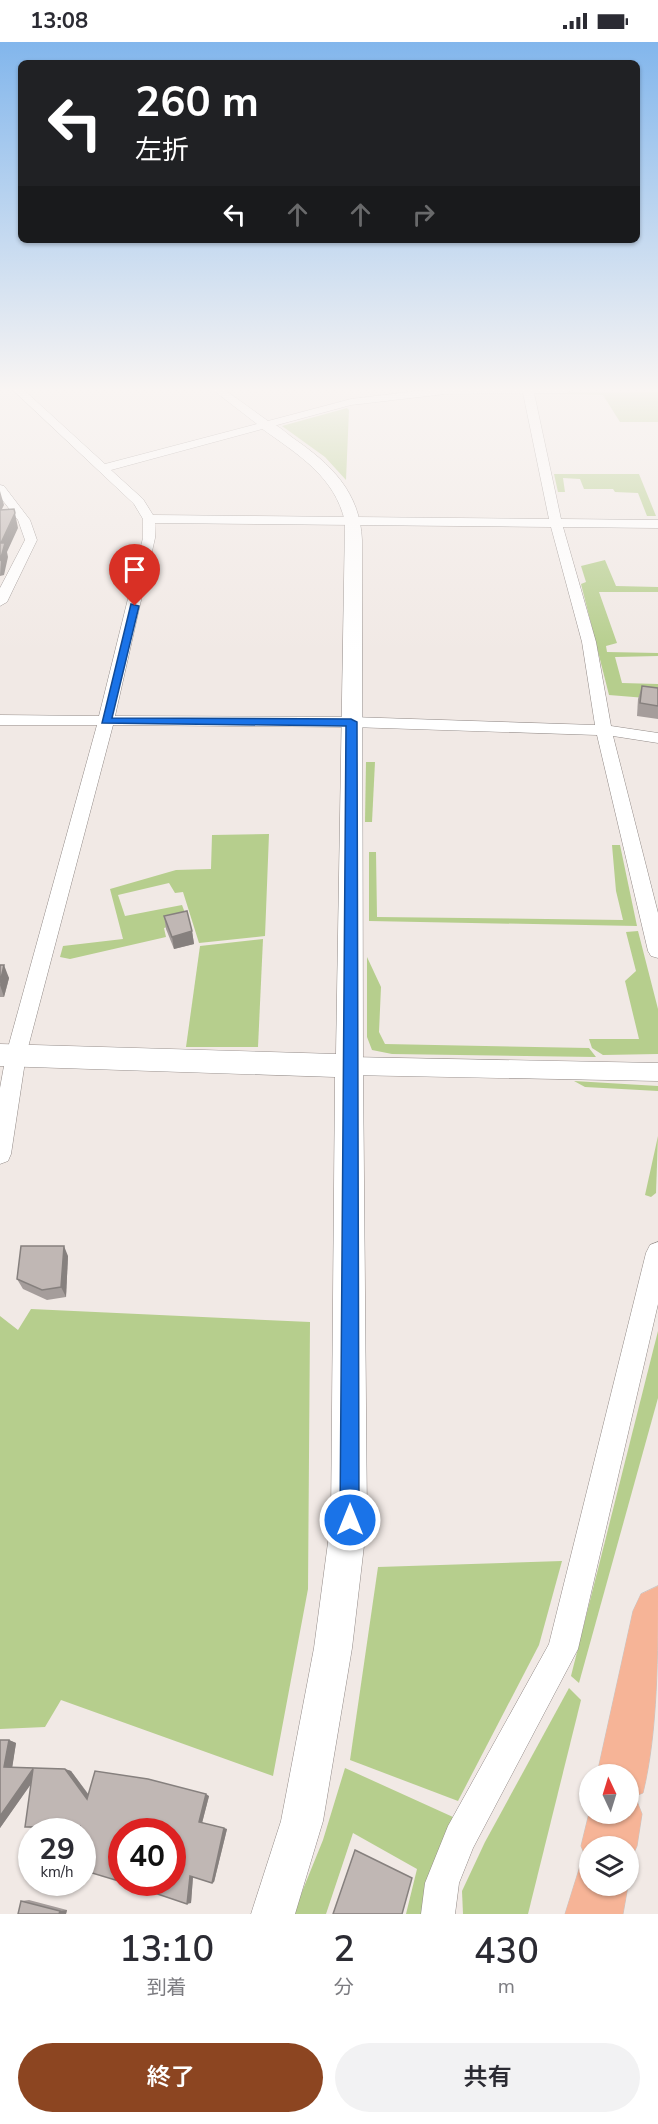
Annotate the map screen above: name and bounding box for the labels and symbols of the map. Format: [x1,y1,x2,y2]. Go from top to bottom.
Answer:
pin [109,544,160,606]
position arrow [318,1488,382,1552]
north arrow [579,1764,639,1824]
speed limit sign: 40 [108,1818,186,1896]

